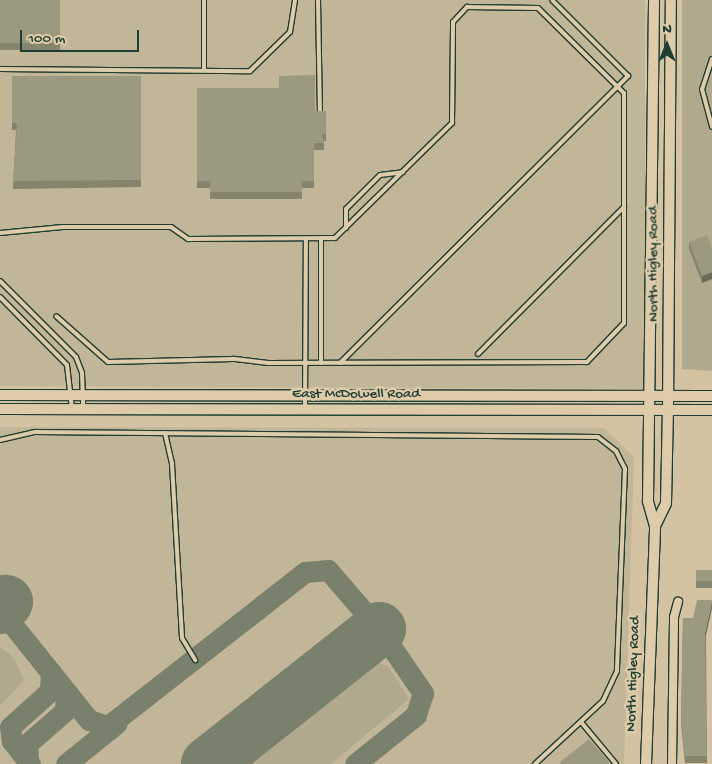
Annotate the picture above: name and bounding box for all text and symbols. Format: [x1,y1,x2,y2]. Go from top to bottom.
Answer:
scale bar [22,20,141,52]
north arrow [642,20,692,70]
text: N [662,21,672,38]
text: 100 m [28,30,65,48]
street label: North Higley Road [645,206,663,322]
street label: East McDowell Road [292,386,420,404]
street label: North Higley Road [623,616,645,732]

